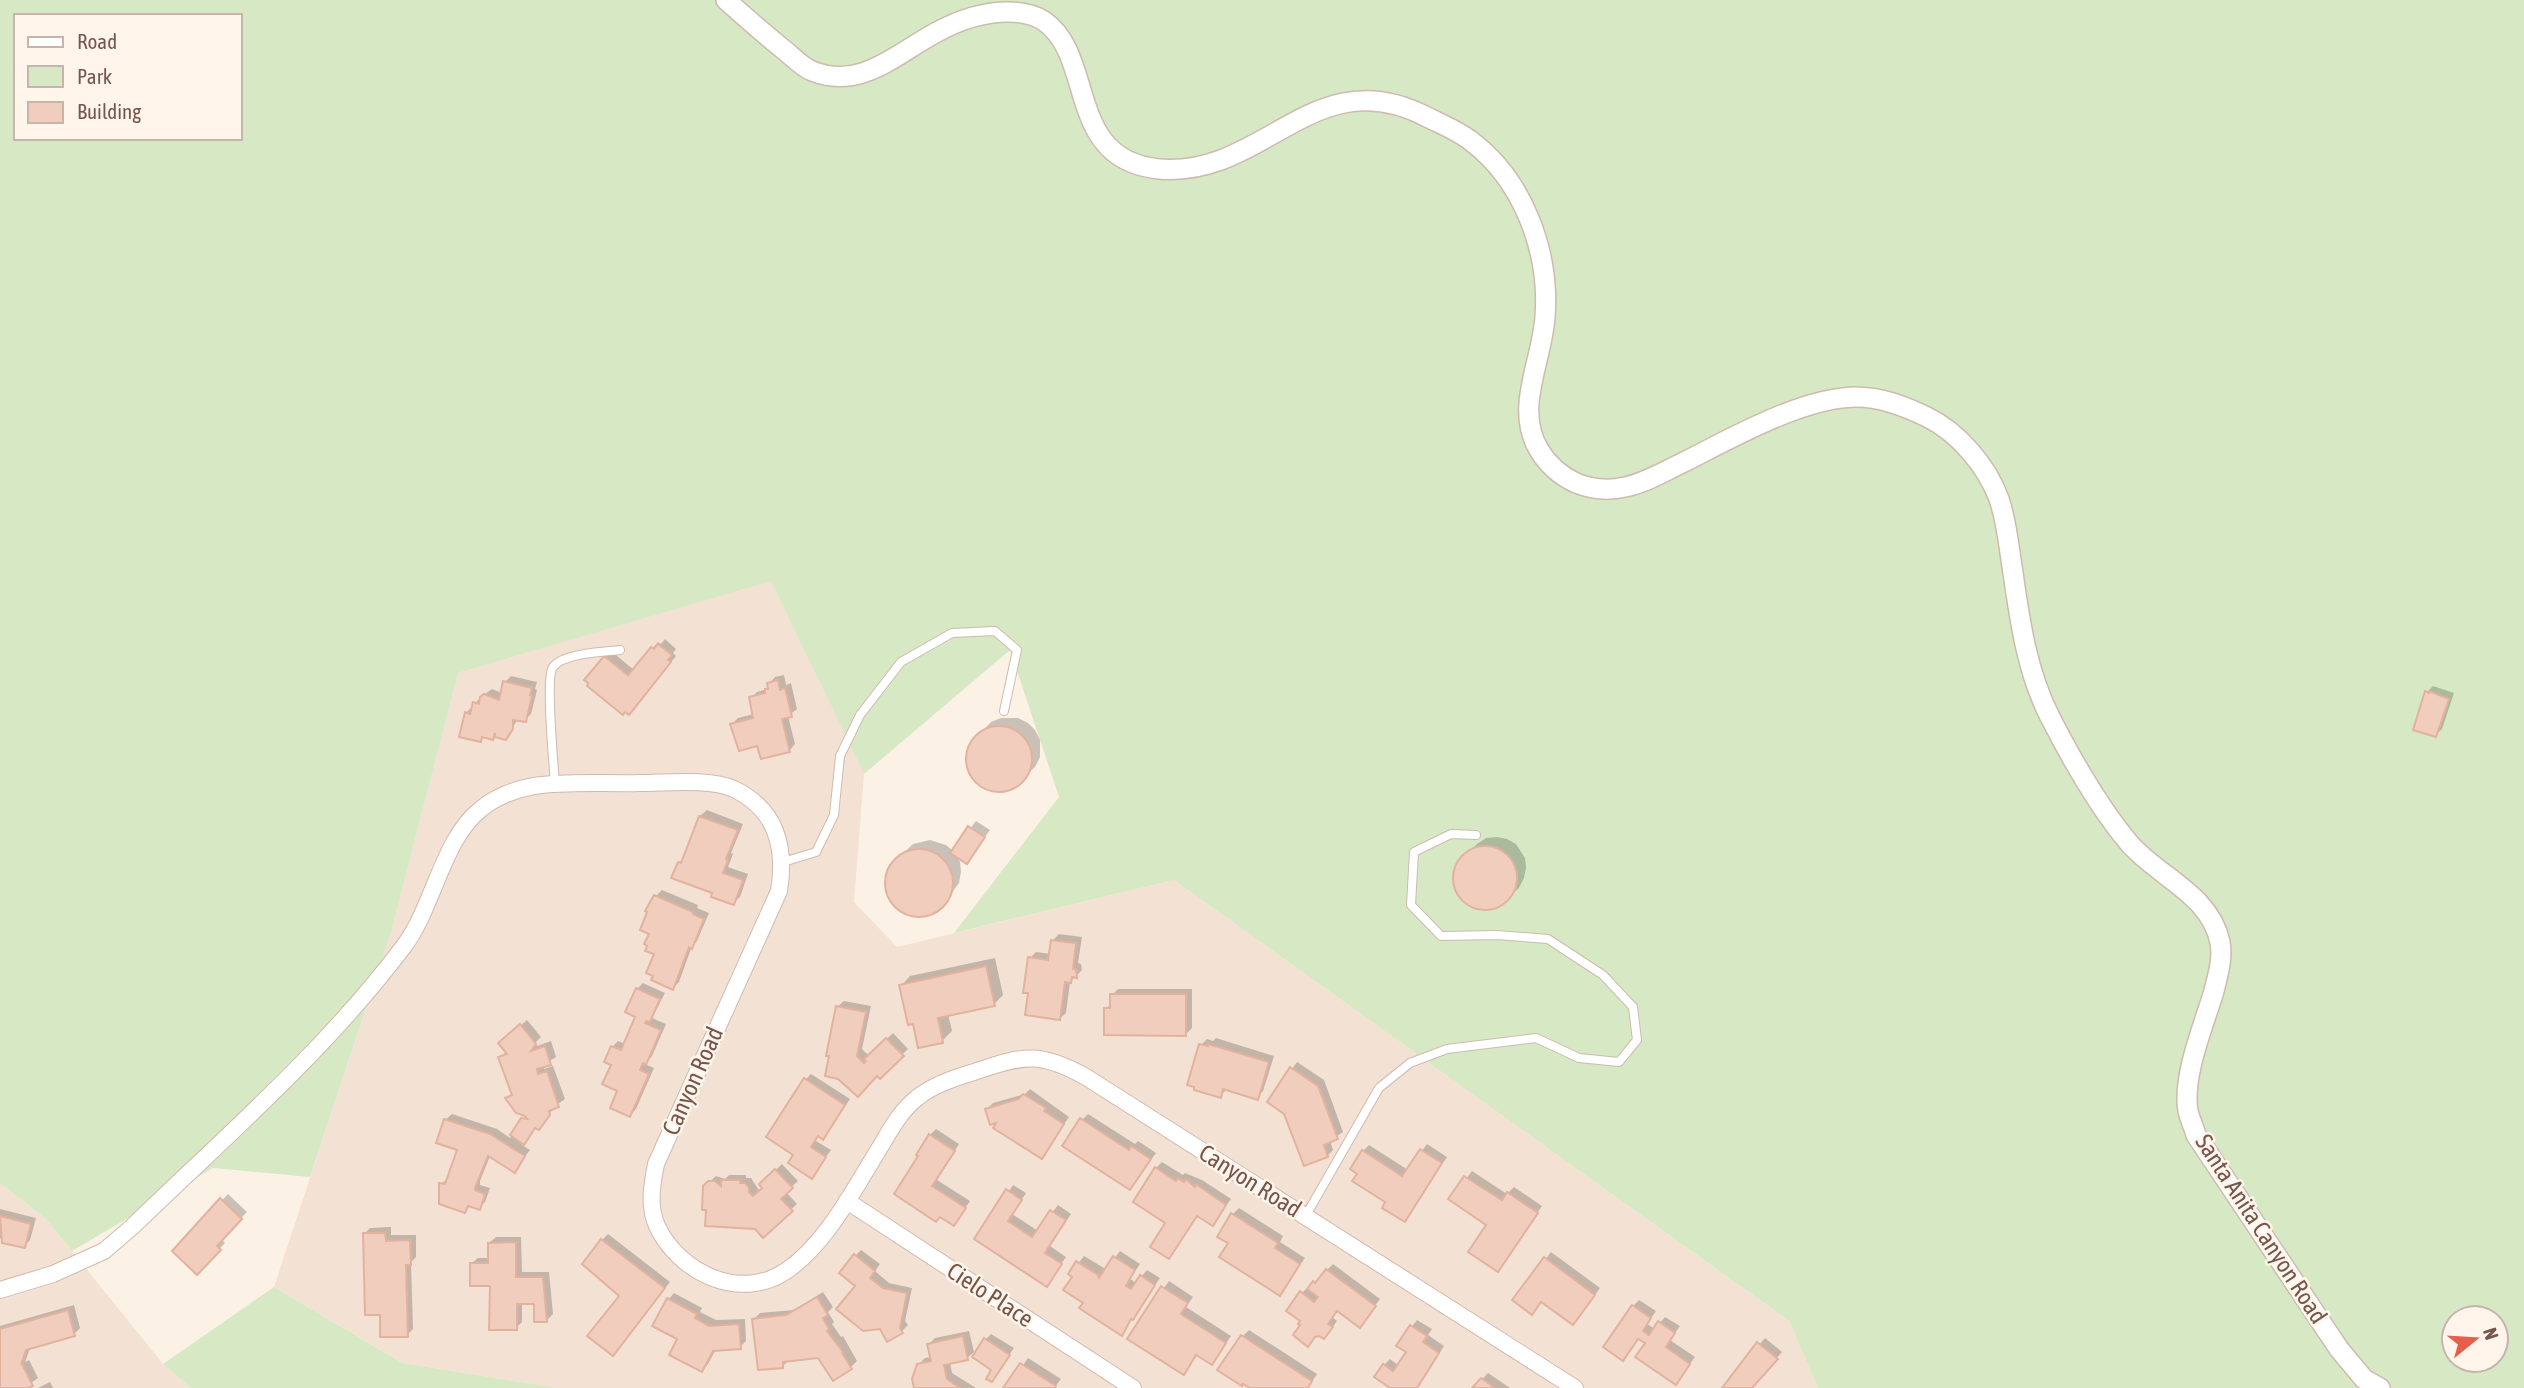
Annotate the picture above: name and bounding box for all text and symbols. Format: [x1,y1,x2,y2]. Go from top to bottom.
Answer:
legend [14,14,242,140]
text: Road [77,29,117,53]
text: Park [77,64,112,88]
text: Building [77,99,141,123]
street label: Canyon Road [657,1023,728,1139]
street label: Santa Anita Canyon Road [2190,1129,2333,1328]
street label: Canyon Road [1194,1139,1306,1223]
street label: Cielo Place [942,1257,1038,1332]
north arrow [2440,1304,2510,1374]
text: N [2479,1325,2503,1342]

